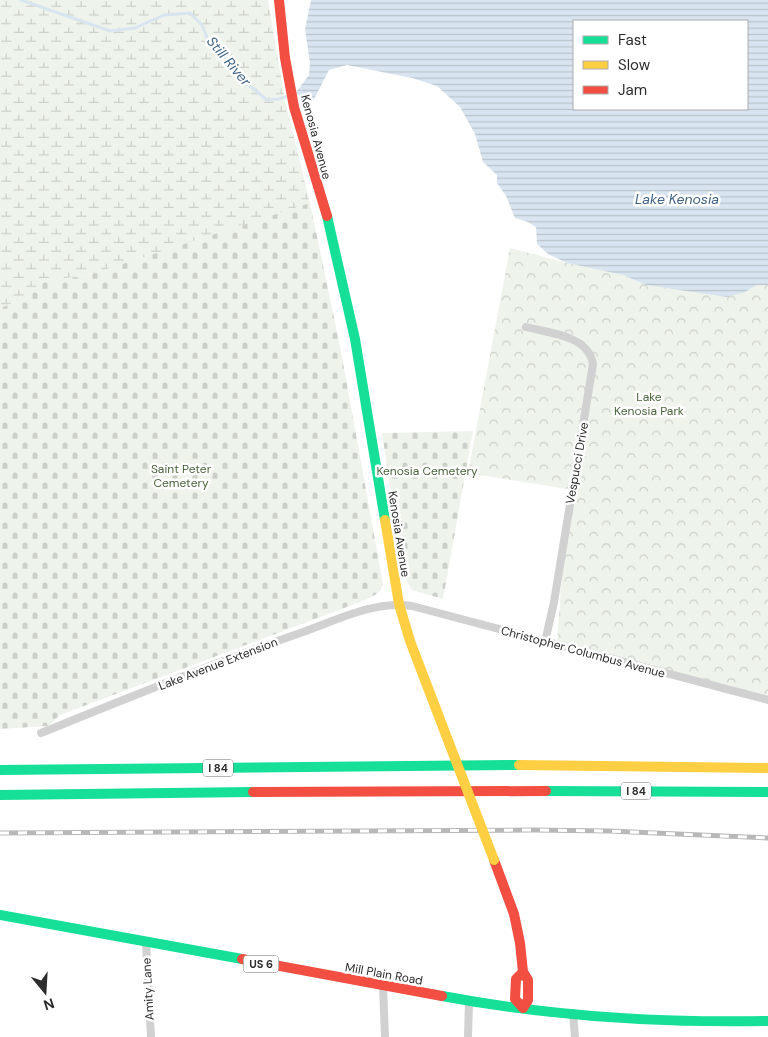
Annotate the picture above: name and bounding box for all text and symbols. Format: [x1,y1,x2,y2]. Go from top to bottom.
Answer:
legend [573,20,748,110]
text: Fast [618,30,647,50]
water label: Still River [203,32,255,90]
text: Slow [618,55,651,75]
text: Jam [618,80,647,100]
street label: Kenosia Avenue [297,93,335,181]
water label: Lake Kenosia [635,190,719,208]
park label: Lake Kenosia Park [614,389,684,419]
street label: Vespucci Drive [562,421,592,505]
park label: Saint Peter Cemetery [151,461,212,491]
park label: Kenosia Cemetery [376,463,478,479]
street label: Kenosia Avenue [384,490,414,578]
street label: Christopher Columbus Avenue [499,622,667,682]
street label: Lake Avenue Extension [156,634,280,694]
road number: I 84 [203,760,233,776]
road number: I 84 [621,782,651,799]
road number: US 6 [244,956,278,972]
street label: Amity Lane [138,957,158,1021]
street label: Mill Plain Road [344,959,424,989]
north arrow [20,967,70,1017]
text: N [41,994,57,1015]

